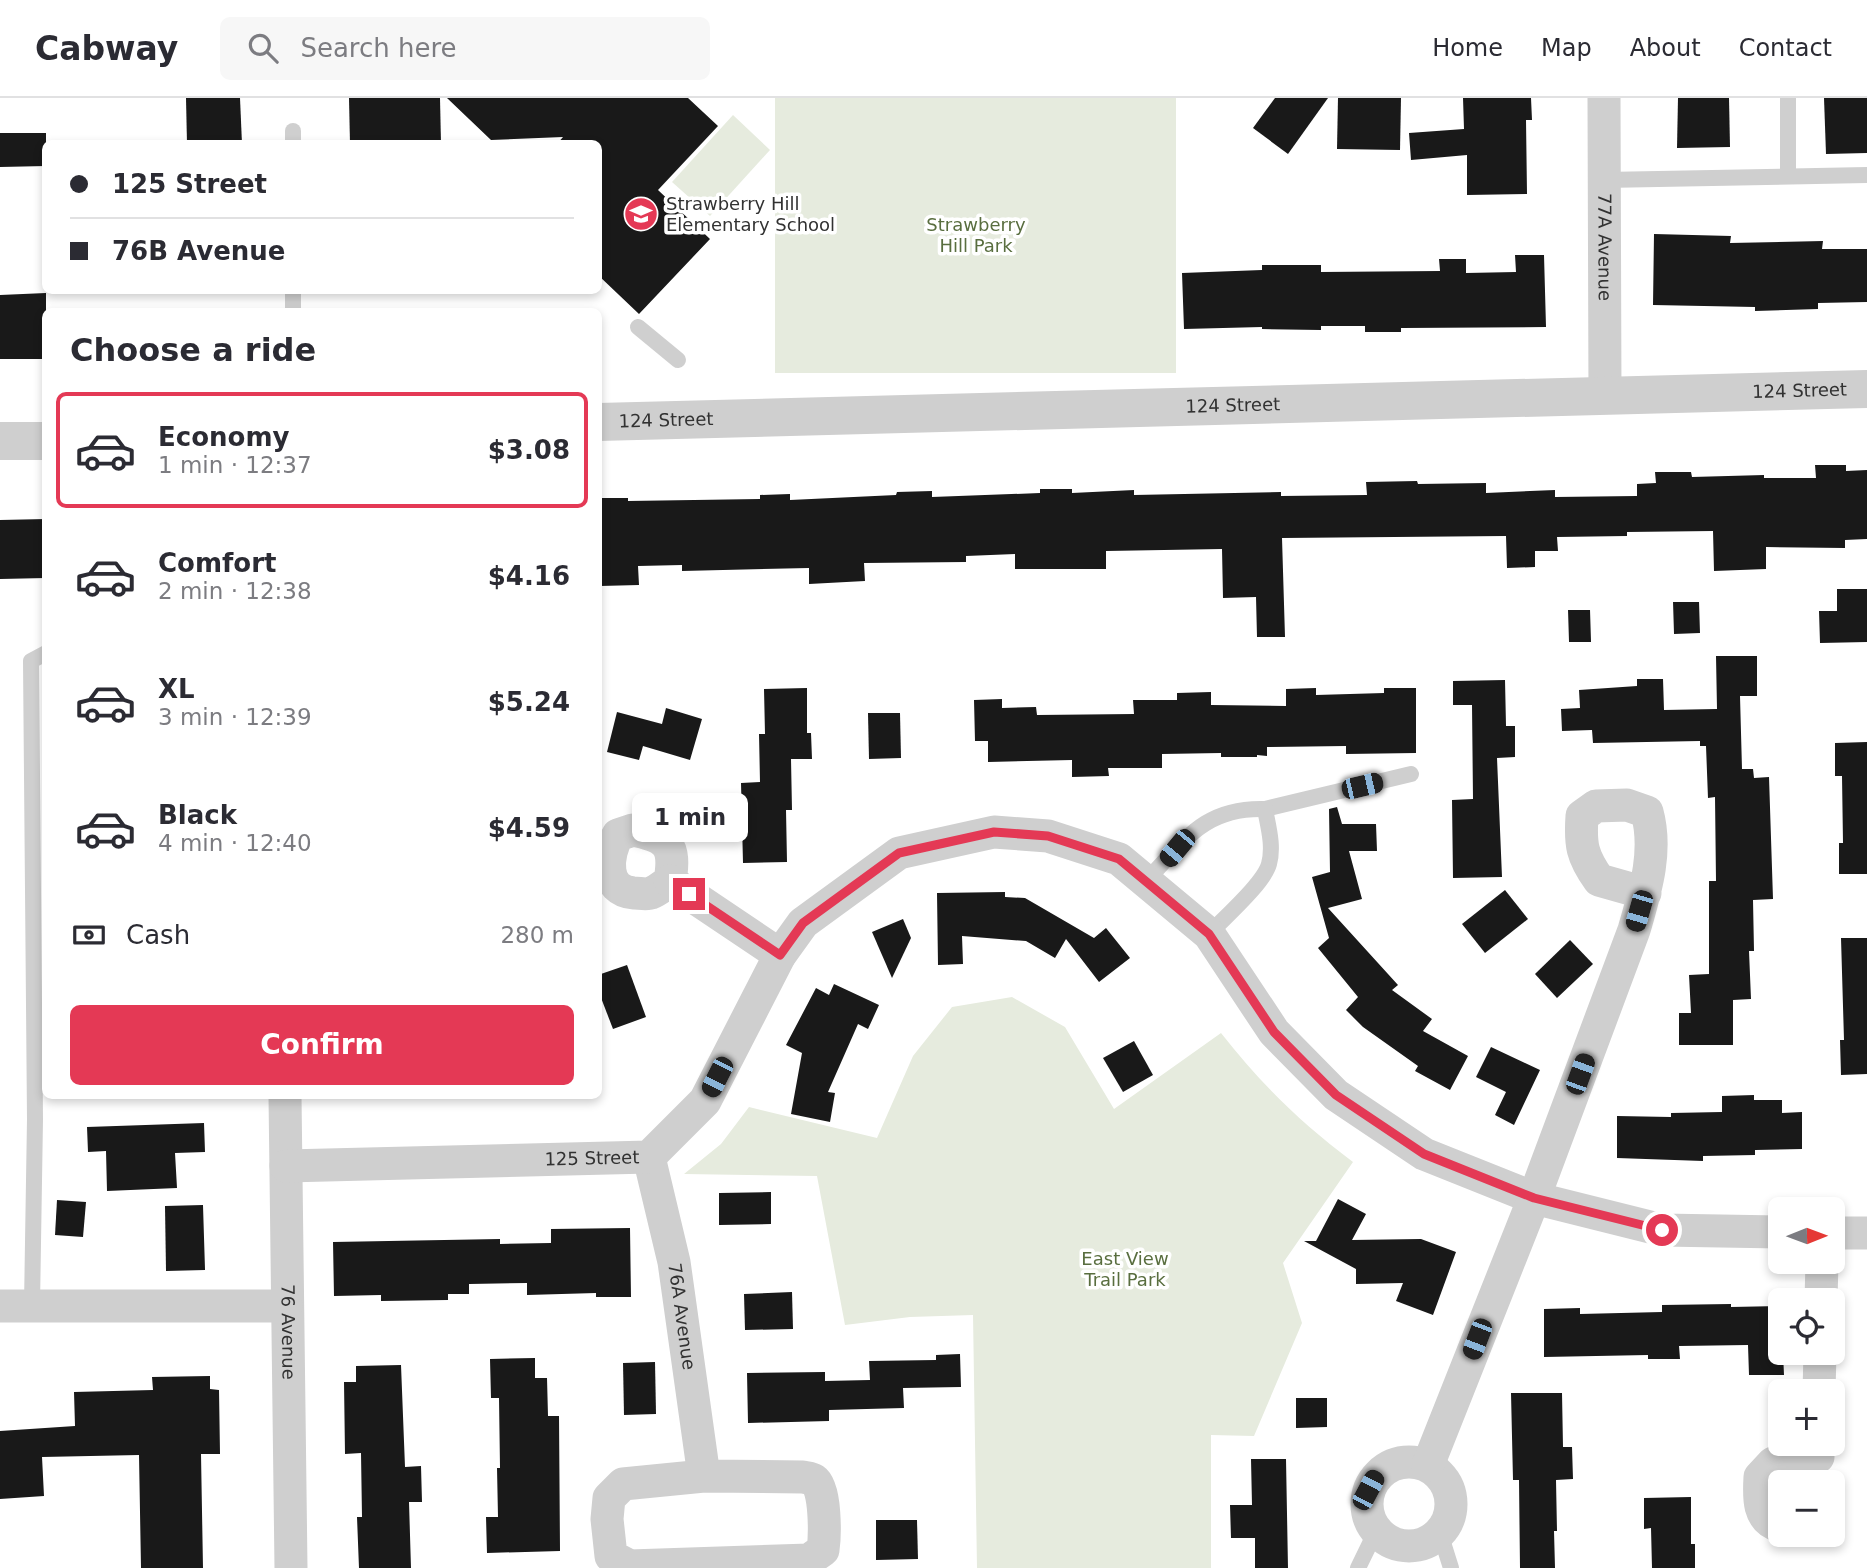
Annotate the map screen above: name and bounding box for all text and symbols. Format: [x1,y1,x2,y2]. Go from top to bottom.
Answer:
search box [220,17,710,80]
text: Cabway [35,29,178,68]
icon: search [244,29,282,67]
text: Search here [300,33,457,63]
text: Home [1432,34,1503,62]
text: Map [1541,34,1592,62]
text: About [1630,34,1701,62]
text: Contact [1739,34,1832,62]
text: 125 Street [112,169,267,199]
place label: Strawberry Hill Elementary School [666,193,835,235]
street label: 77A Avenue [1594,193,1616,301]
school or university icon: Strawberry Hill Elementary School [622,195,660,233]
park label: Strawberry Hill Park [926,214,1026,256]
text: 76B Avenue [112,236,285,266]
text: Choose a ride [70,331,316,369]
street label: 124 Street [1752,379,1847,402]
street label: 124 Street [1185,393,1280,417]
street label: 124 Street [618,408,714,431]
icon: car [74,419,137,482]
text: Economy [158,422,289,452]
text: $3.08 [488,435,570,465]
text: 1 min · 12:37 [158,452,312,478]
icon: car [74,545,137,608]
text: Comfort [158,548,276,578]
text: $4.16 [488,561,570,591]
text: 2 min · 12:38 [158,578,312,604]
icon: car [74,671,137,734]
text: XL [158,674,195,704]
text: $5.24 [488,687,570,717]
text: 3 min · 12:39 [158,704,312,730]
car [1340,771,1385,801]
callout: 1 min [631,792,747,842]
icon: car [74,797,137,860]
text: Black [158,800,237,830]
text: 1 min [654,804,726,830]
text: $4.59 [488,813,570,843]
car [1156,825,1199,871]
text: 4 min · 12:40 [158,830,312,856]
route end [673,878,705,910]
car [1624,888,1655,934]
icon: cash [70,916,108,954]
text: Cash [126,920,190,950]
text: 280 m [500,922,574,948]
button: Confirm [70,1005,574,1085]
car [1563,1051,1598,1097]
car [699,1054,736,1100]
street label: 125 Street [544,1146,640,1170]
north arrow [1768,1197,1844,1274]
map controls [1768,1197,1845,1547]
route start [1646,1214,1678,1246]
park label: East View Trail Park [1081,1248,1169,1290]
street label: 76A Avenue [664,1262,700,1371]
street label: 76 Avenue [277,1284,300,1380]
button: locate [1768,1288,1845,1365]
car [1460,1316,1495,1362]
button: + [1768,1379,1845,1456]
car [1349,1467,1388,1513]
button: − [1768,1470,1845,1547]

